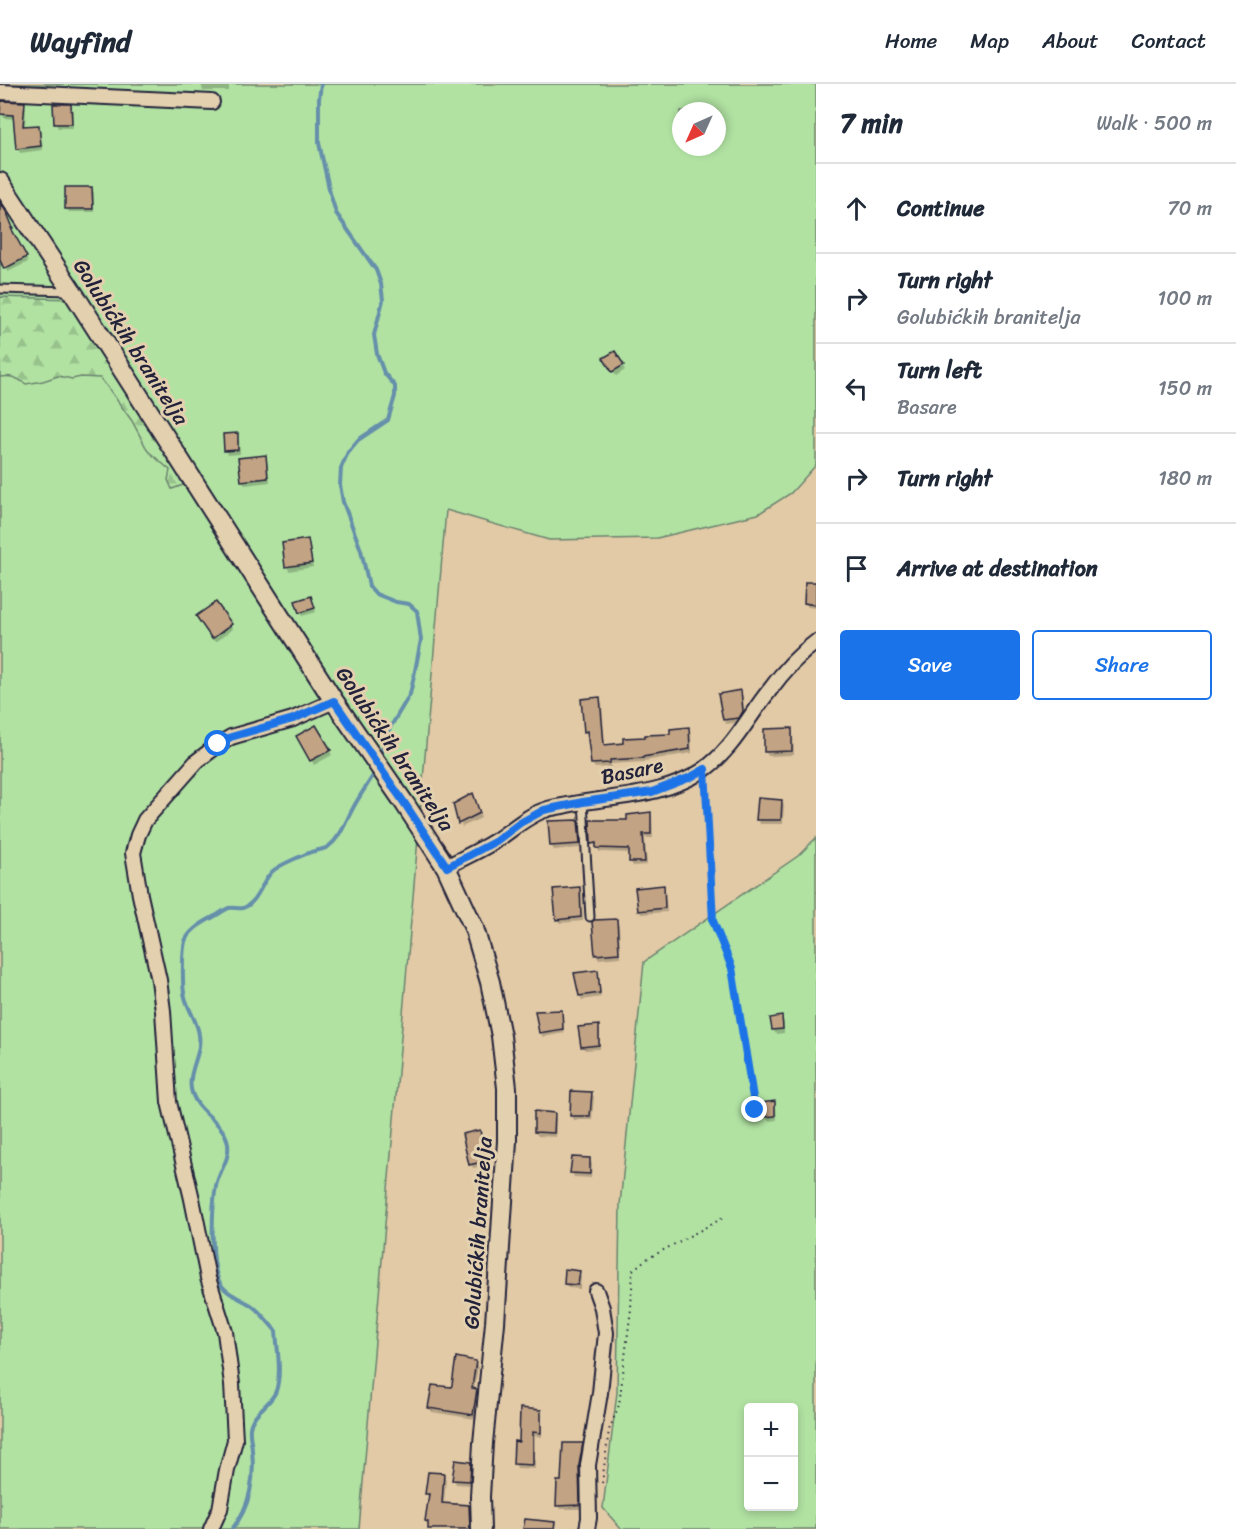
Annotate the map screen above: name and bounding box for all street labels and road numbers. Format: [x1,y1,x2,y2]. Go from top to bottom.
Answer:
street label: Golubićkih branitelja [63,251,200,434]
street label: Golubićkih branitelja [325,658,465,840]
street label: Basare [597,746,667,796]
street label: Golubićkih branitelja [452,1135,504,1330]

